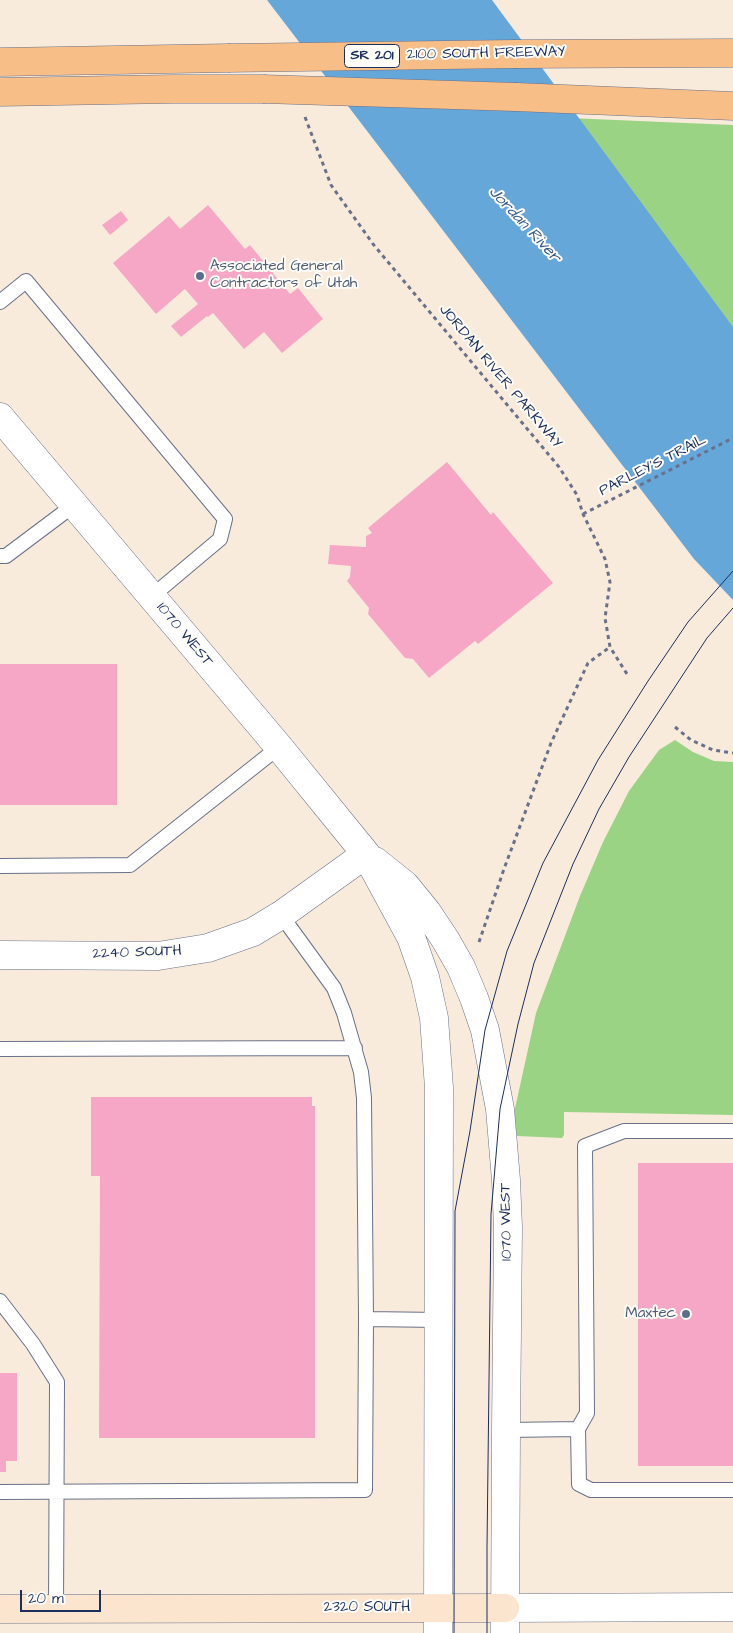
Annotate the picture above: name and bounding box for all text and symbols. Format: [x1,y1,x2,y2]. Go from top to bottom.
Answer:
road number: SR 201 [344,44,400,68]
street label: 2100 SOUTH FREEWAY [407,44,565,64]
water label: Jordan River [484,183,564,267]
place label: Associated General Contractors of Utah [210,258,357,293]
marker: Associated General Contractors of Utah [194,270,206,282]
street label: JORDAN RIVER PARKWAY [435,301,565,453]
street label: PARLEY'S TRAIL [597,431,709,501]
street label: 1070 WEST [152,599,216,671]
street label: 2240 SOUTH [92,942,182,964]
street label: 1070 WEST [497,1183,517,1261]
place label: Maxtec [625,1305,676,1323]
marker: Maxtec [680,1308,692,1320]
scale bar [22,1580,104,1612]
text: 20 m [28,1588,64,1609]
street label: 2320 SOUTH [324,1599,410,1617]

